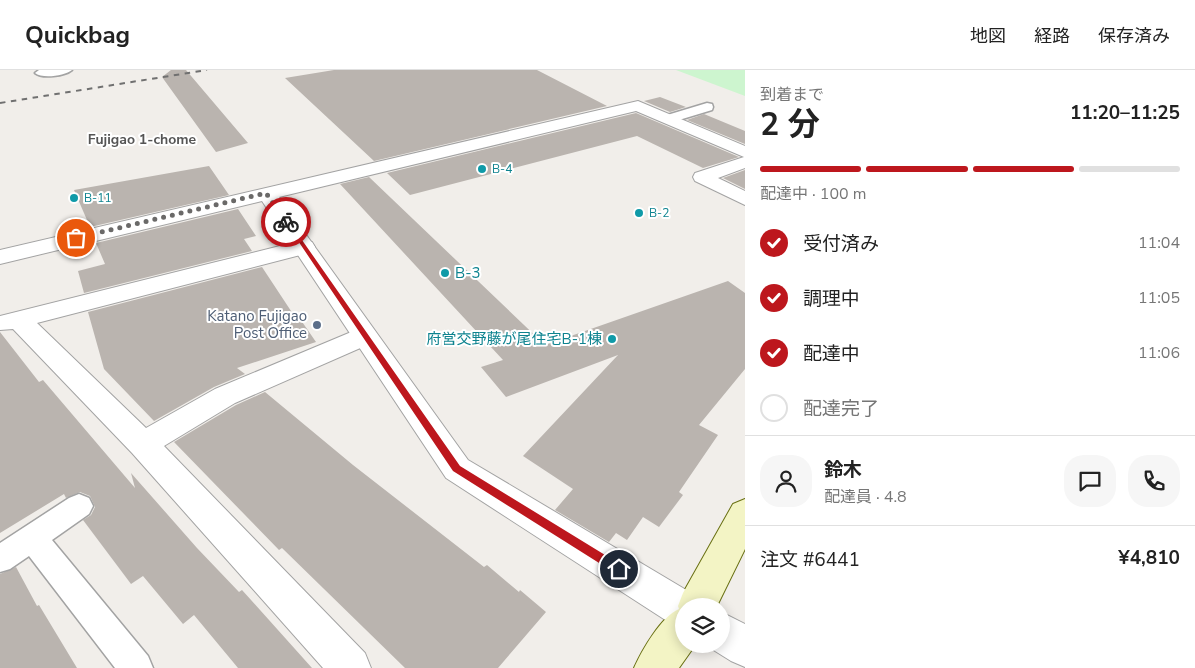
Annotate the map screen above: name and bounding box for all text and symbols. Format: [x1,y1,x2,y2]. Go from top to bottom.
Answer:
text: Quickbag [25,19,130,51]
text: 地図 [970,24,1006,48]
text: 経路 [1034,24,1070,48]
text: 保存済み [1098,24,1170,48]
text: 到着まで [760,84,824,106]
text: 11:20–11:25 [1070,100,1180,126]
text: 2 分 [760,103,820,146]
district label: Fujigao 1-chome [88,130,197,149]
place label: B-4 [492,161,512,177]
marker: B-4 [476,163,488,175]
text: 配達中 · 100 m [760,183,866,205]
place label: B-11 [84,190,112,206]
marker: B-11 [68,192,80,204]
courier [261,197,311,247]
place label: B-2 [649,205,669,221]
marker: B-2 [633,207,645,219]
icon: bike [272,208,300,236]
pin [55,217,97,259]
icon: bag [62,224,90,252]
icon: check [760,229,788,257]
text: 受付済み [803,231,879,257]
text: 11:04 [1138,232,1180,254]
place label: B-3 [455,263,481,283]
marker: B-3 [439,267,451,279]
icon: check [760,284,788,312]
text: 調理中 [803,286,860,312]
text: 11:05 [1138,287,1180,309]
place label: Katano Fujigao Post Office [207,306,307,343]
marker: Katano Fujigao Post Office [311,319,323,331]
place label: 府営交野藤が尾住宅B-1棟 [426,329,602,349]
marker: 府営交野藤が尾住宅B-1棟 [606,333,618,345]
icon: check [760,339,788,367]
text: 配達中 [803,341,860,367]
text: 11:06 [1138,342,1180,364]
text: 配達完了 [803,396,879,422]
button: person [760,455,812,507]
button: chat [1064,455,1116,507]
button: phone [1128,455,1180,507]
text: 鈴木 [824,457,862,483]
text: 配達員 · 4.8 [824,486,907,508]
text: ¥4,810 [1118,545,1180,571]
text: 注文 #6441 [760,547,860,573]
pin [598,548,640,590]
icon: home [605,555,633,583]
map controls [675,598,730,653]
button: layers [675,598,730,653]

